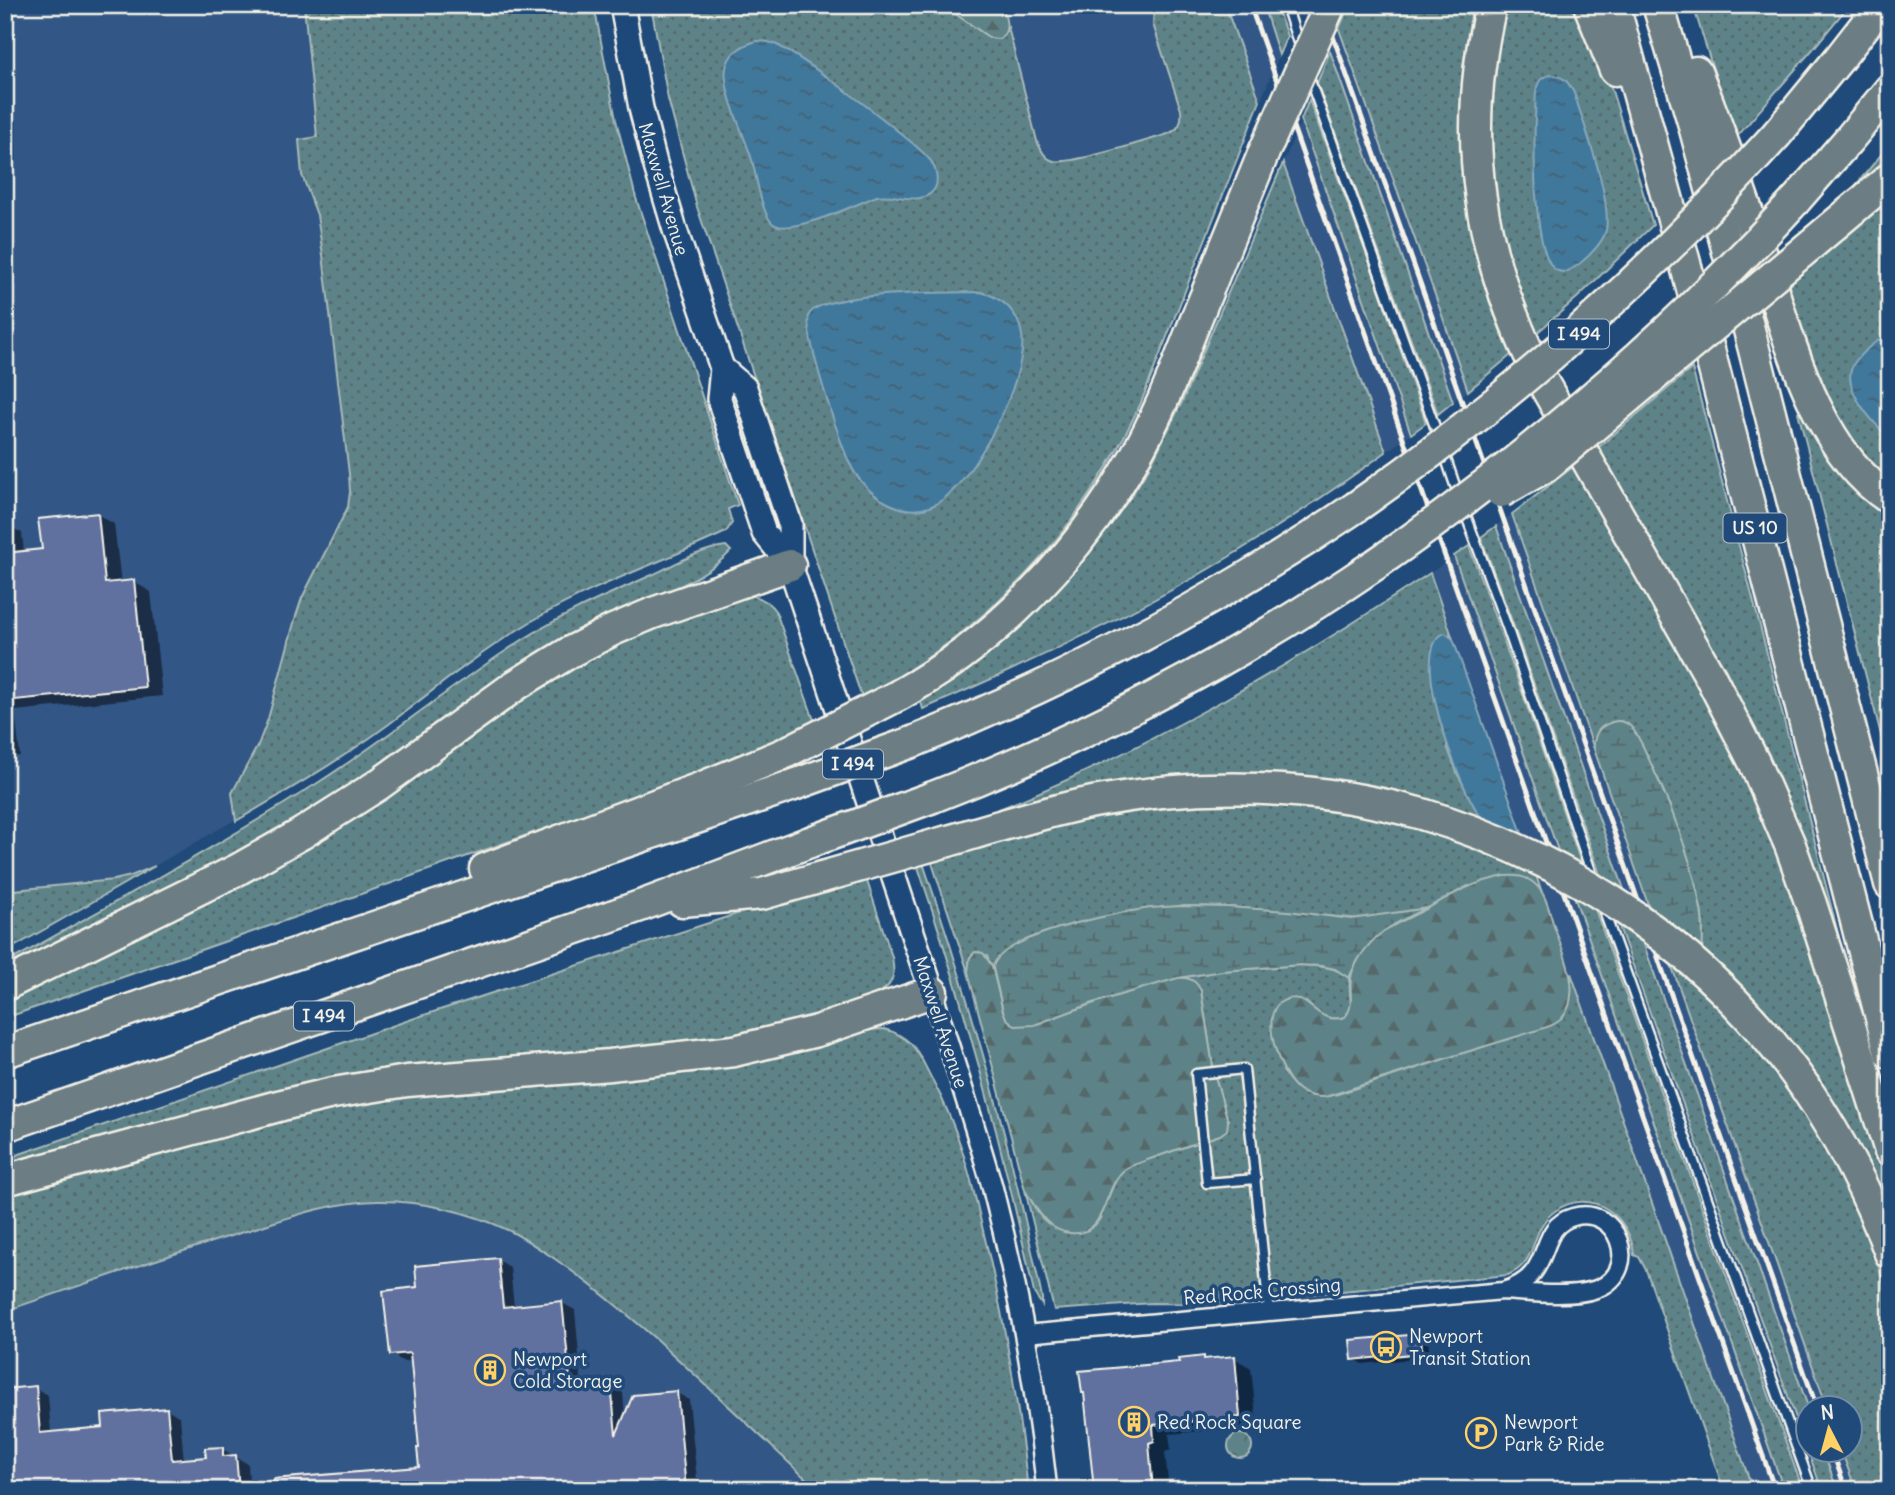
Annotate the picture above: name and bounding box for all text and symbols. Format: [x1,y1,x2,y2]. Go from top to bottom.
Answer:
street label: Maxwell Avenue [634,120,694,258]
road number: I 494 [1549,320,1609,348]
road number: US 10 [1724,514,1786,542]
road number: I 494 [823,750,883,778]
street label: Maxwell Avenue [908,953,974,1091]
road number: I 494 [294,1001,354,1030]
street label: Red Rock Crossing [1182,1272,1342,1310]
place label: Newport Transit Station [1409,1324,1531,1370]
bus stop icon: Newport Transit Station [1369,1330,1403,1364]
place label: Newport Cold Storage [513,1347,622,1393]
building icon: Newport Cold Storage [473,1353,507,1387]
north arrow [1794,1394,1864,1464]
text: N [1819,1399,1835,1425]
building icon: Red Rock Square [1117,1405,1151,1439]
place label: Red Rock Square [1157,1410,1301,1434]
place label: Newport Park & Ride [1504,1410,1605,1456]
parking icon: Newport Park & Ride [1464,1416,1498,1450]

